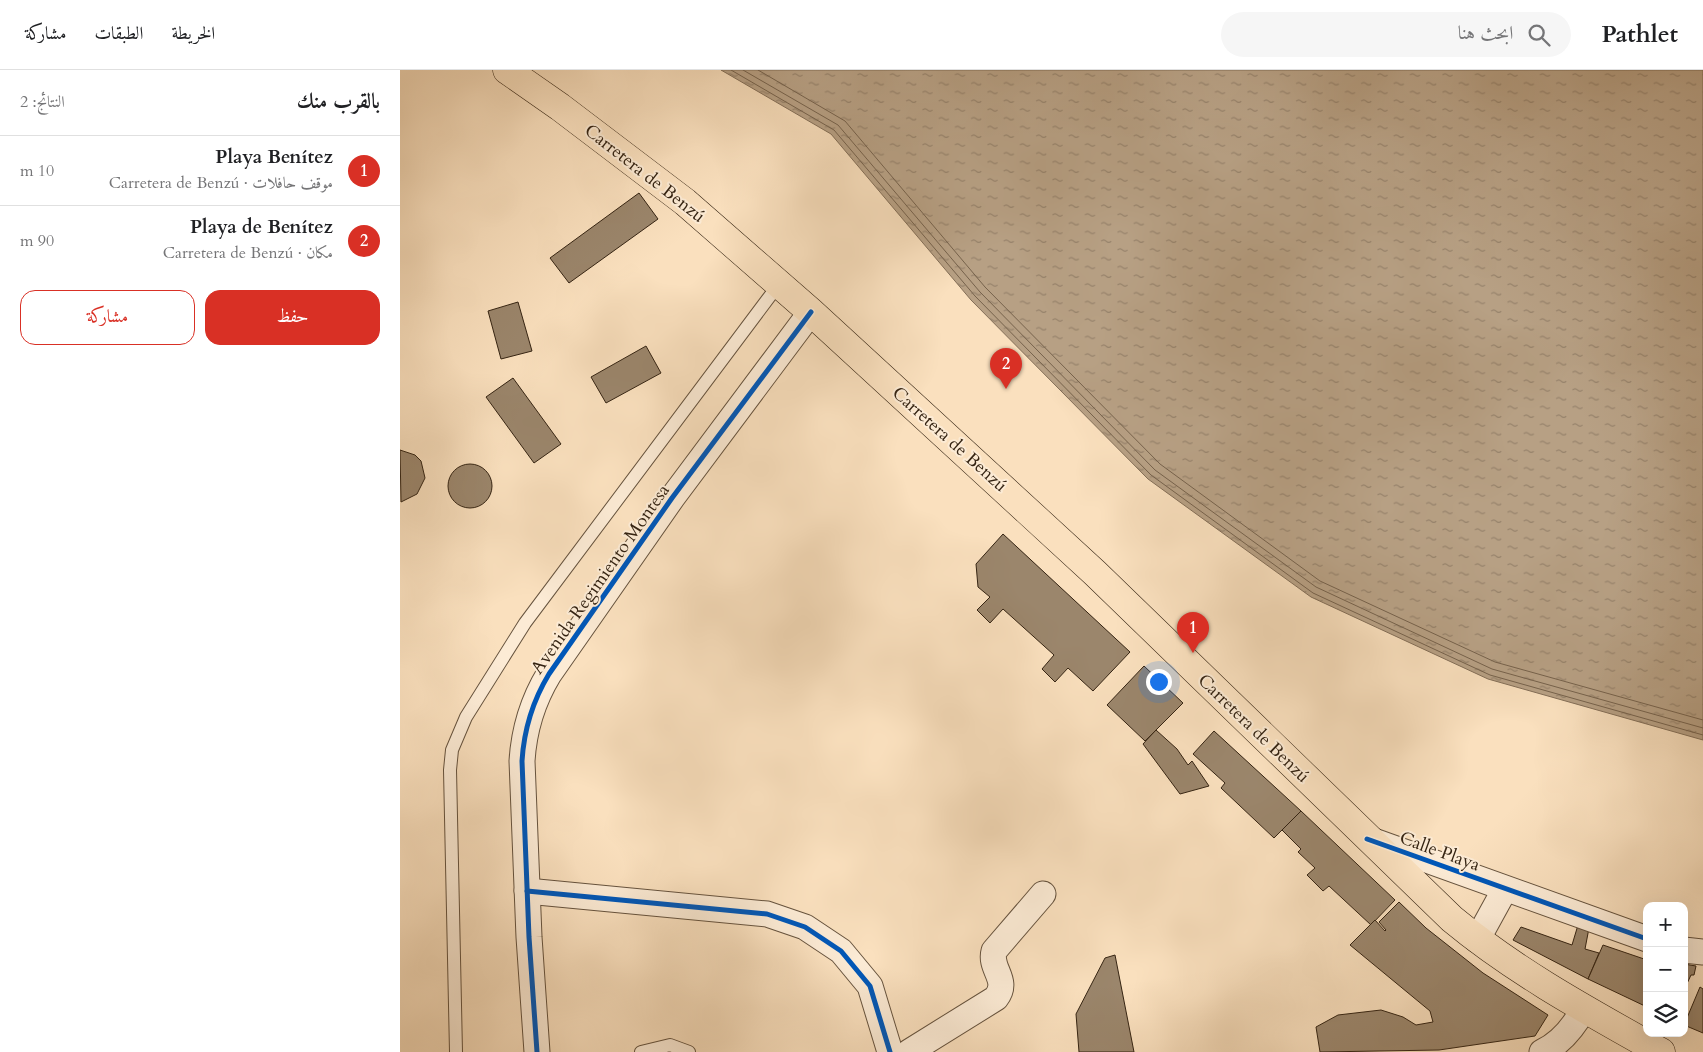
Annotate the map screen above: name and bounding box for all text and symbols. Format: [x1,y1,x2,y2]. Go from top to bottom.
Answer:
search box [1221,12,1571,57]
text: Pathlet [1601,18,1678,51]
text: ابحث هنا [1458,20,1513,46]
text: مشاركة [25,21,66,46]
text: الطبقات [94,21,143,46]
text: الخريطة [171,21,215,46]
icon: search [1525,21,1553,49]
text: بالقرب منك [297,87,380,116]
text: النتائج: 2 [20,91,65,113]
street label: Carretera de Benzú [579,118,710,229]
text: Playa Benítez [215,144,333,170]
text: 10 m [20,160,54,182]
text: 1 [360,160,368,182]
text: موقف حافلات · Carretera de Benzú [109,172,333,194]
text: Playa de Benítez [190,214,333,240]
text: 90 m [20,230,54,252]
text: 2 [360,230,368,252]
text: مكان · Carretera de Benzú [163,242,333,264]
button: مشاركة [20,290,195,345]
button: حفظ [205,290,380,345]
pin: 2 [990,348,1022,389]
street label: Carretera de Benzú [887,381,1013,498]
street label: Avenida Regimiento Montesa [525,479,676,679]
pin: 1 [1177,612,1209,653]
street label: Carretera de Benzú [1192,668,1315,789]
your location [1146,669,1172,695]
street label: Calle Playa [1396,825,1484,878]
map controls [1643,902,1688,1037]
button: + [1643,902,1688,947]
button: − [1643,947,1688,992]
button: layers [1643,992,1688,1037]

